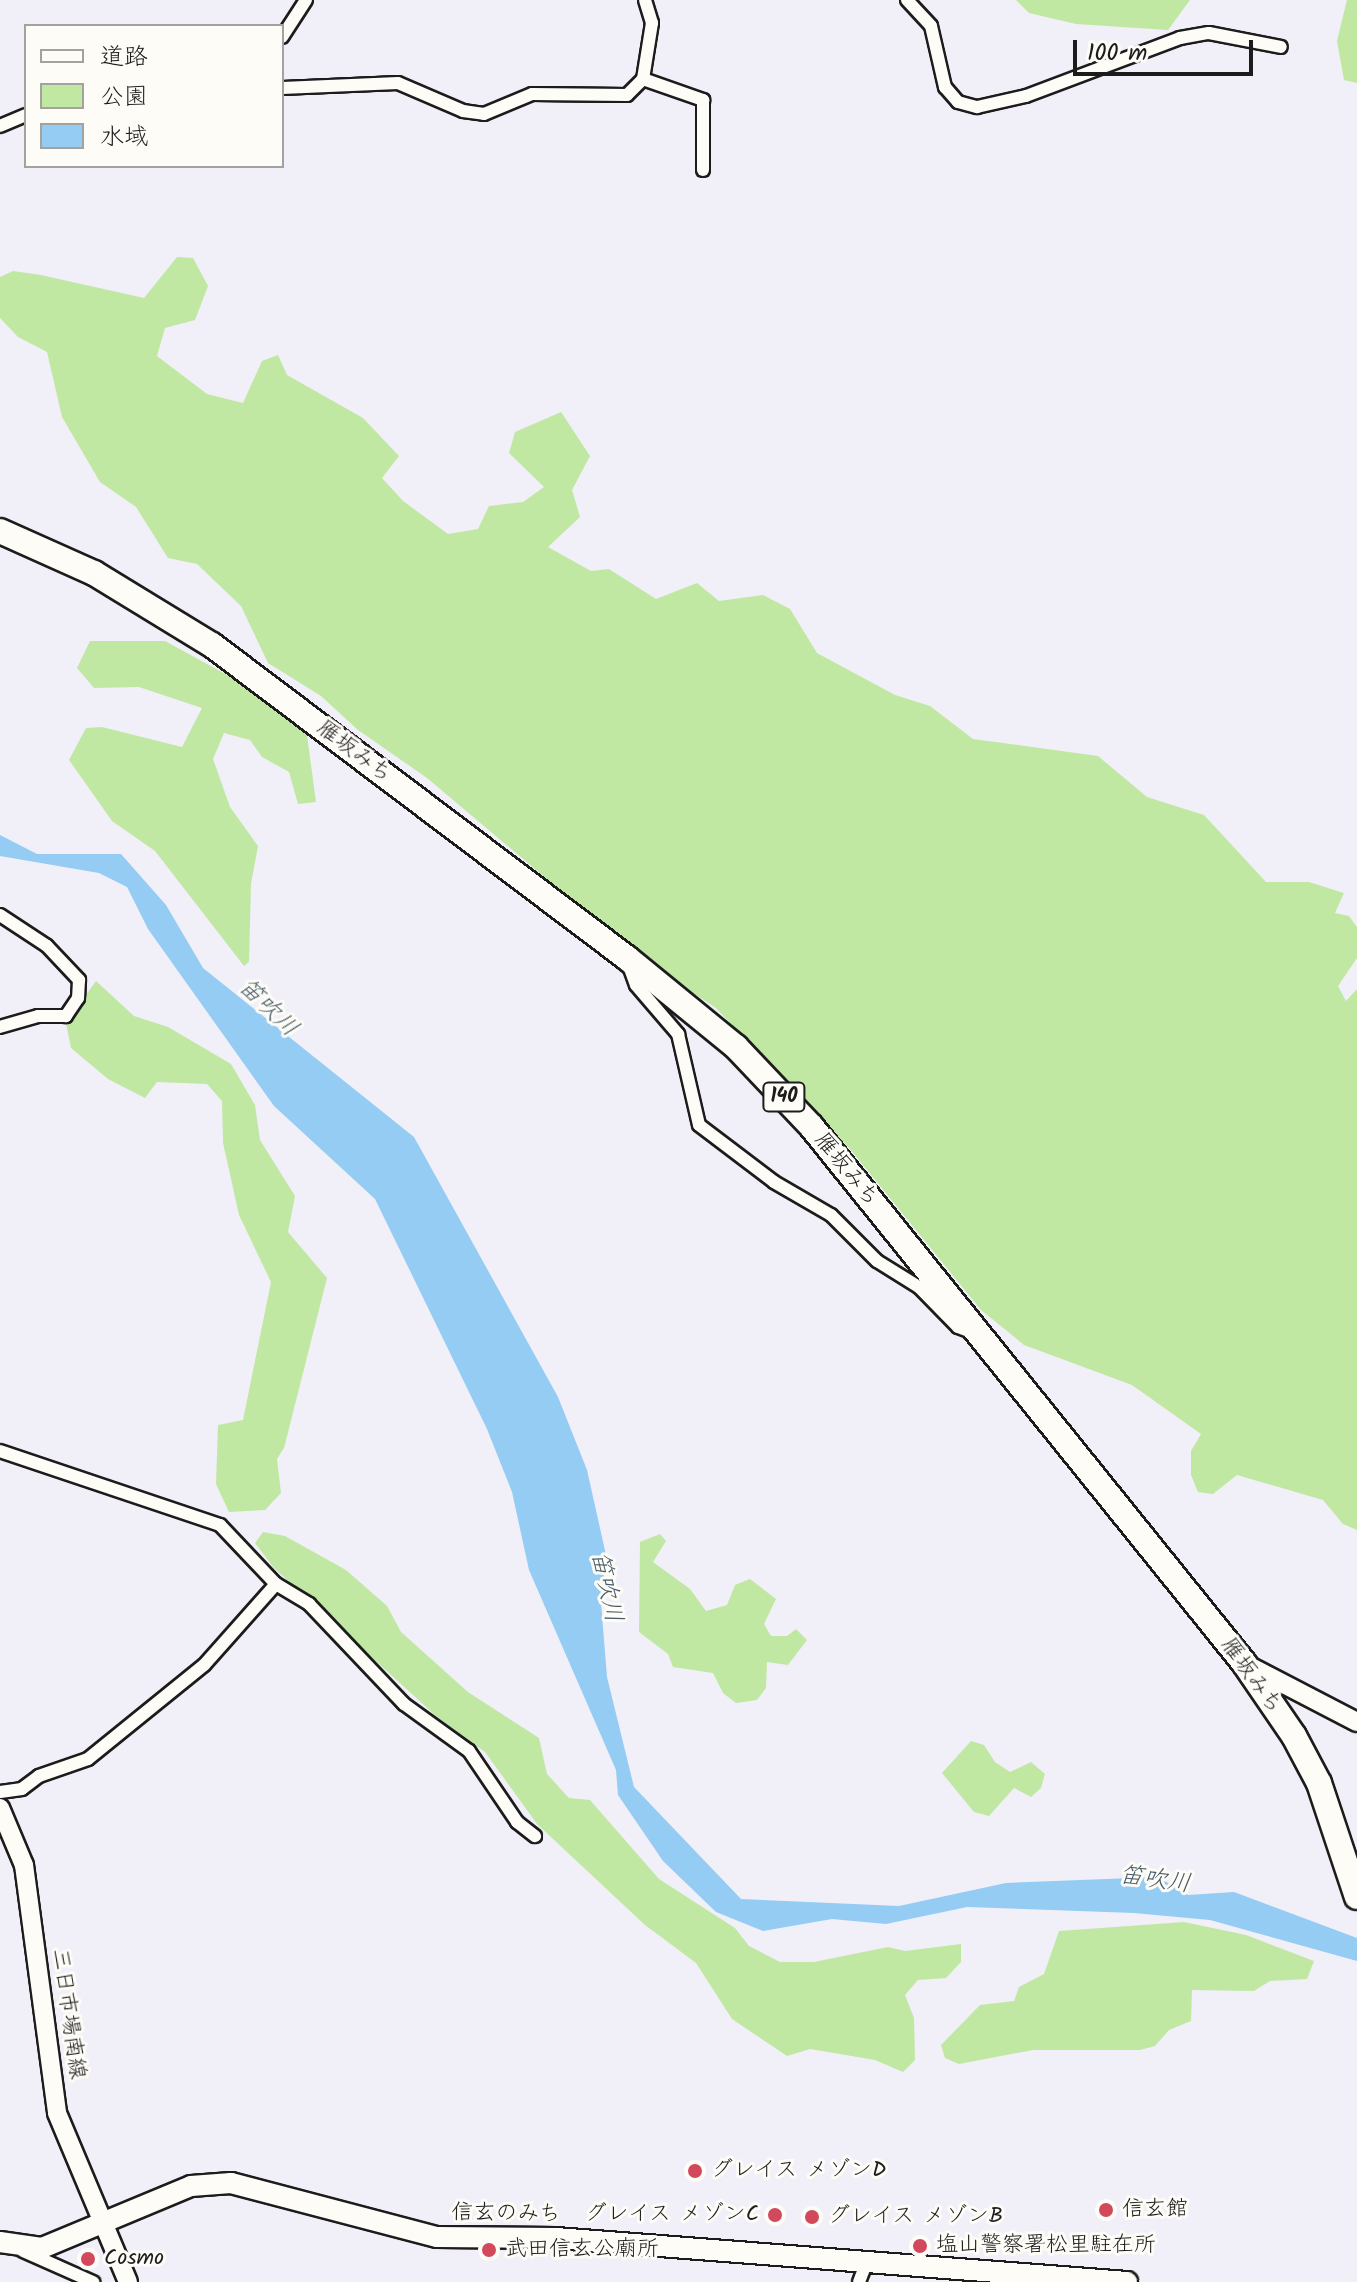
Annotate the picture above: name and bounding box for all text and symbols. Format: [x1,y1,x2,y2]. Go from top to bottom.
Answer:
legend [24,24,284,168]
scale bar [1077,24,1257,74]
text: 100 m [1087,34,1147,73]
text: 道路 [100,38,148,77]
text: 公園 [100,78,148,117]
text: 水域 [100,118,148,157]
street label: 雁坂みち [311,715,397,789]
water label: 笛吹川 [232,973,304,1043]
road number: 140 [762,1081,806,1113]
street label: 雁坂みち [808,1127,884,1213]
water label: 笛吹川 [584,1549,628,1625]
street label: 雁坂みち [1214,1633,1288,1719]
water label: 笛吹川 [1117,1861,1193,1899]
street label: 三日市場南線 [46,1947,90,2081]
place label: グレイス メゾンD [711,2158,888,2184]
marker: グレイス メゾンD [686,2162,704,2180]
place label: 信玄館 [1122,2197,1188,2223]
street label: 信玄のみち [451,2200,561,2228]
marker: 信玄館 [1097,2201,1115,2219]
place label: グレイス メゾンC [583,2202,759,2228]
place label: グレイス メゾンB [828,2204,1005,2230]
marker: グレイス メゾンC [766,2206,784,2224]
marker: グレイス メゾンB [803,2208,821,2226]
place label: 塩山警察署松里駐在所 [936,2233,1156,2259]
place label: 武田信玄公廟所 [505,2237,659,2263]
marker: 塩山警察署松里駐在所 [911,2237,929,2255]
marker: 武田信玄公廟所 [480,2241,498,2259]
place label: Cosmo [104,2246,164,2272]
marker: Cosmo [79,2250,97,2268]

